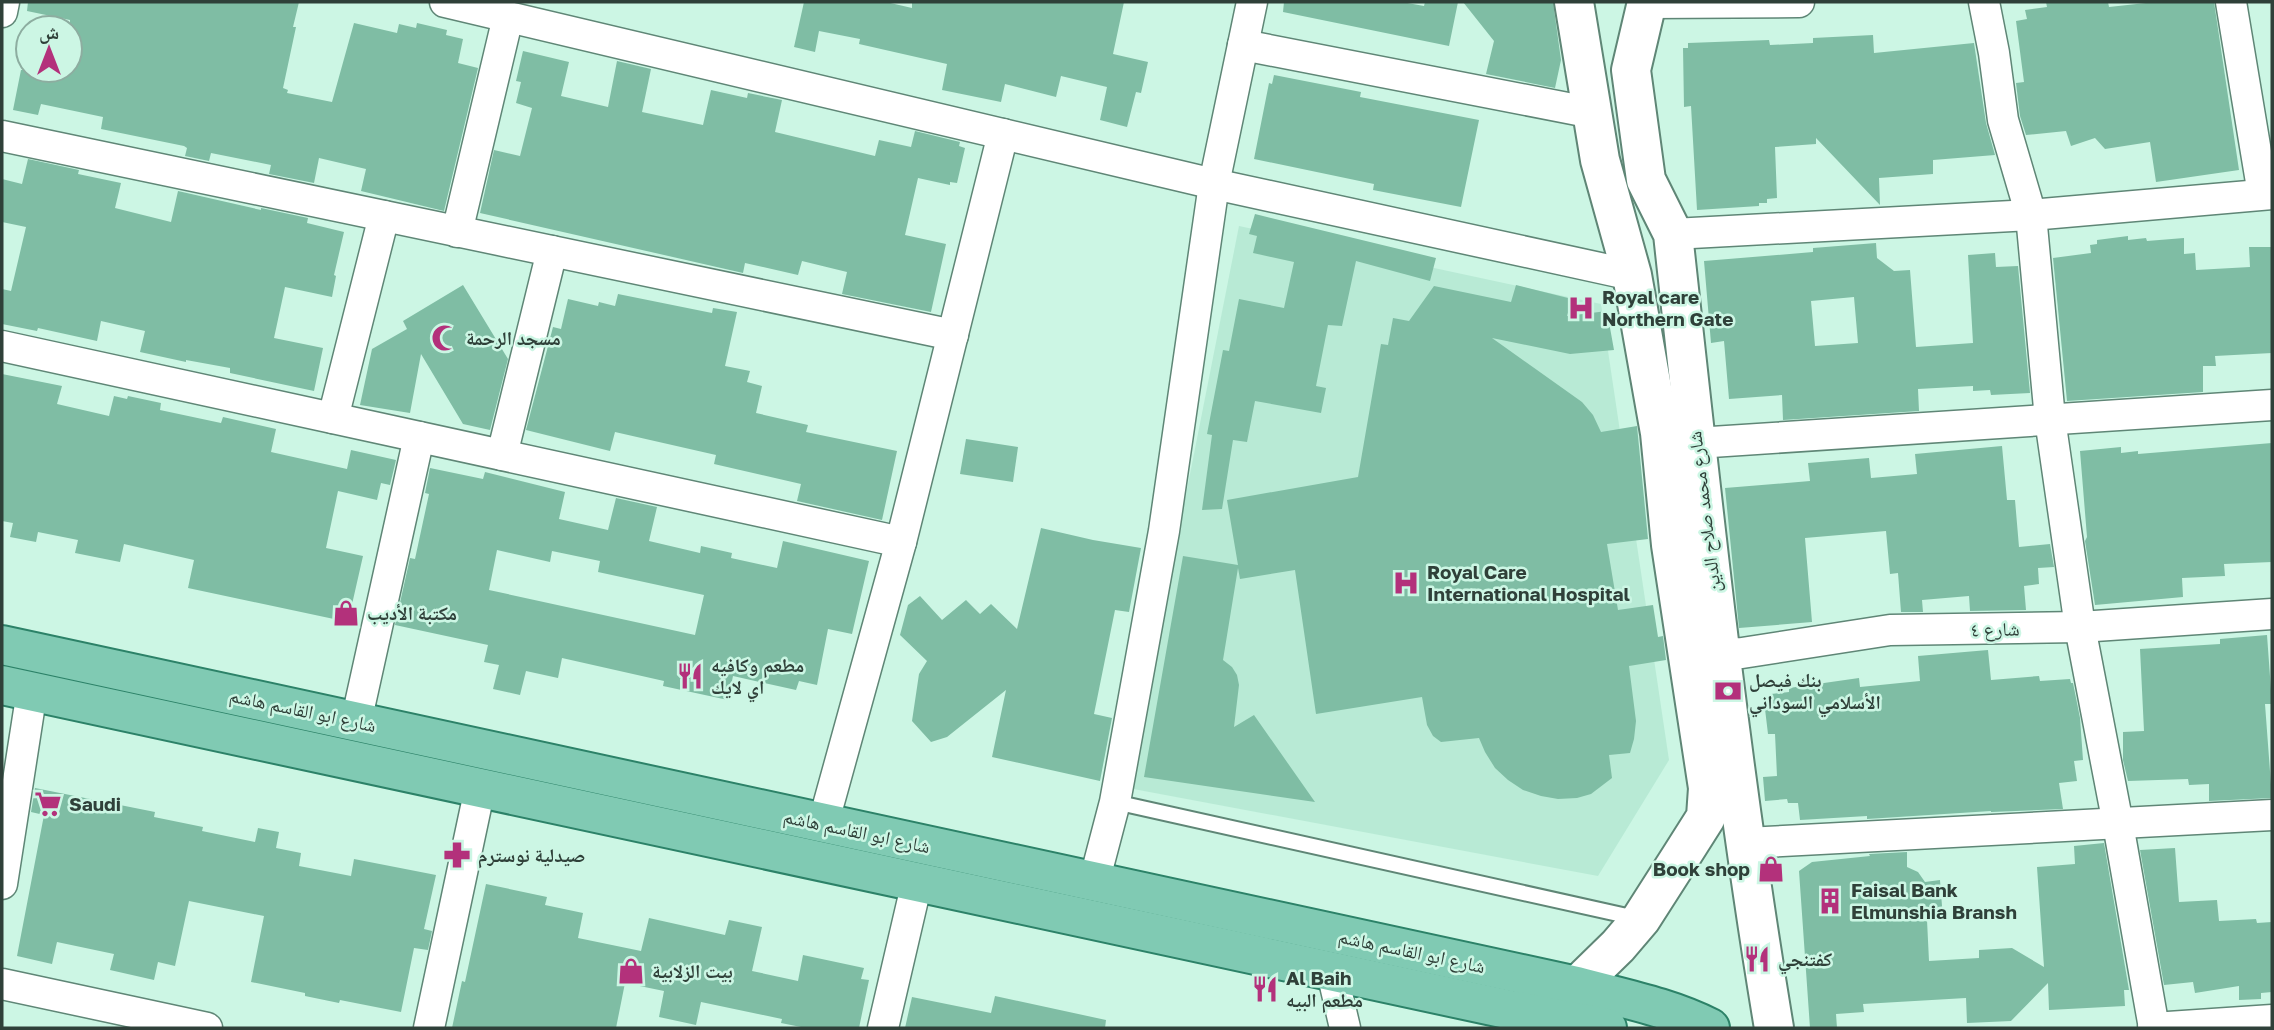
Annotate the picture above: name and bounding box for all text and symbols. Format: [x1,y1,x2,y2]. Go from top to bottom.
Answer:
north arrow [14,14,84,84]
text: ش [39,20,59,44]
place label: Royal care Northern Gate [1602,285,1733,330]
hospital icon: Royal care Northern Gate [1566,293,1596,323]
mosque icon: مسجد الرحمة [430,323,460,353]
place label: مسجد الرحمة [466,326,561,349]
street label: شارع محمد صلاح الدين [1682,430,1726,594]
place label: Royal Care International Hospital [1427,560,1630,605]
hospital icon: Royal Care International Hospital [1391,568,1421,598]
shop icon: مكتبة الأديب [331,598,361,628]
place label: مكتبة الأديب [367,601,457,625]
street label: شارع ٤ [1970,617,2020,641]
place label: مطعم وكافيه اي لايك [711,653,804,703]
restaurant icon: مطعم وكافيه اي لايك [675,661,705,691]
place label: بنك فيصل الأسلامي السوداني [1749,668,1881,718]
bank icon: بنك فيصل الأسلامي السوداني [1713,676,1743,706]
street label: شارع ابو القاسم هاشم [227,683,378,738]
supermarket icon: Saudi [33,789,63,819]
place label: Saudi [69,792,121,815]
street label: شارع ابو القاسم هاشم [781,804,932,859]
pharmacy icon: صيدلية نوسترم [442,840,472,870]
place label: صيدلية نوسترم [478,843,585,869]
shop icon: Book shop [1756,854,1786,884]
place label: Book shop [1653,857,1750,880]
place label: Faisal Bank Elmunshia Bransh [1851,878,2017,923]
building icon: Faisal Bank Elmunshia Bransh [1815,886,1845,916]
street label: شارع ابو القاسم هاشم [1336,924,1487,979]
restaurant icon: كفتنجي [1742,944,1772,974]
place label: كفتنجي [1778,947,1833,975]
shop icon: بيت الزلابية [616,956,646,986]
place label: بيت الزلابية [652,959,733,983]
place label: Al Baih مطعم البيه [1286,966,1363,1013]
restaurant icon: Al Baih مطعم البيه [1250,974,1280,1004]

